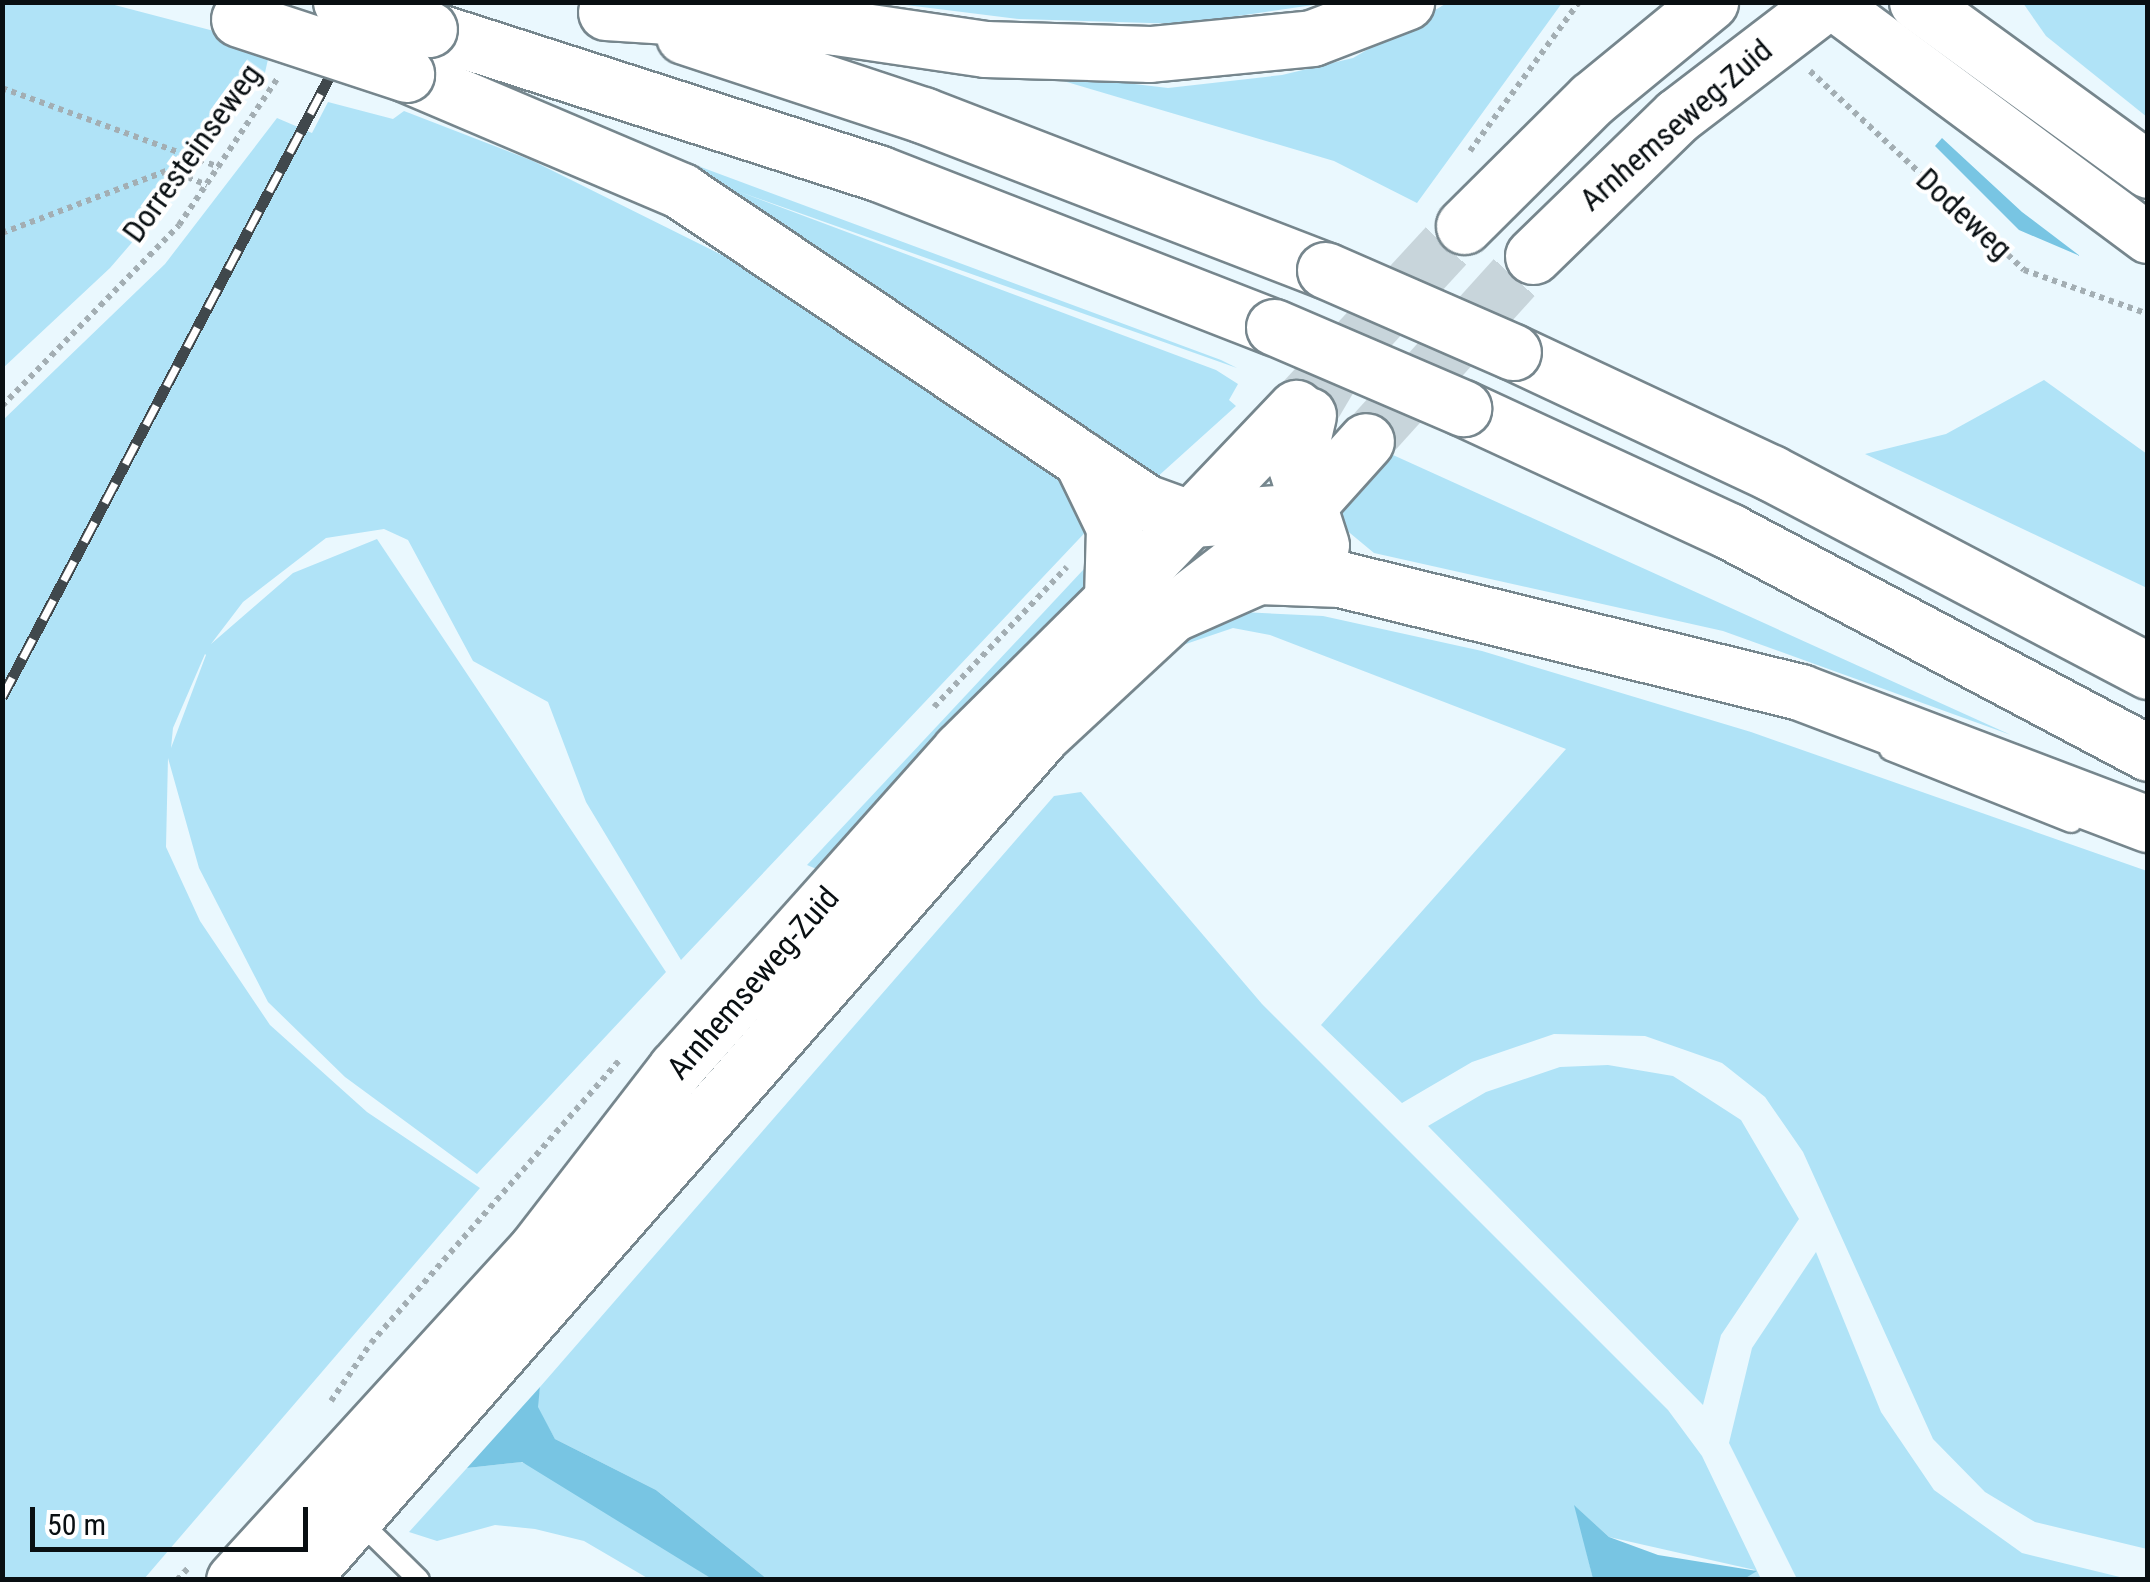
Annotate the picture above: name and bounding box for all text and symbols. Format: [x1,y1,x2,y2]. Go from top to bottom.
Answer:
street label: Arnhemseweg-Zuid [1572,31,1780,219]
street label: Dorresteinseweg [114,56,270,250]
street label: Dodeweg [1908,160,2020,268]
street label: Arnhemseweg-Zuid [659,879,847,1087]
scale bar [35,1487,312,1549]
text: 50 m [47,1507,106,1542]

